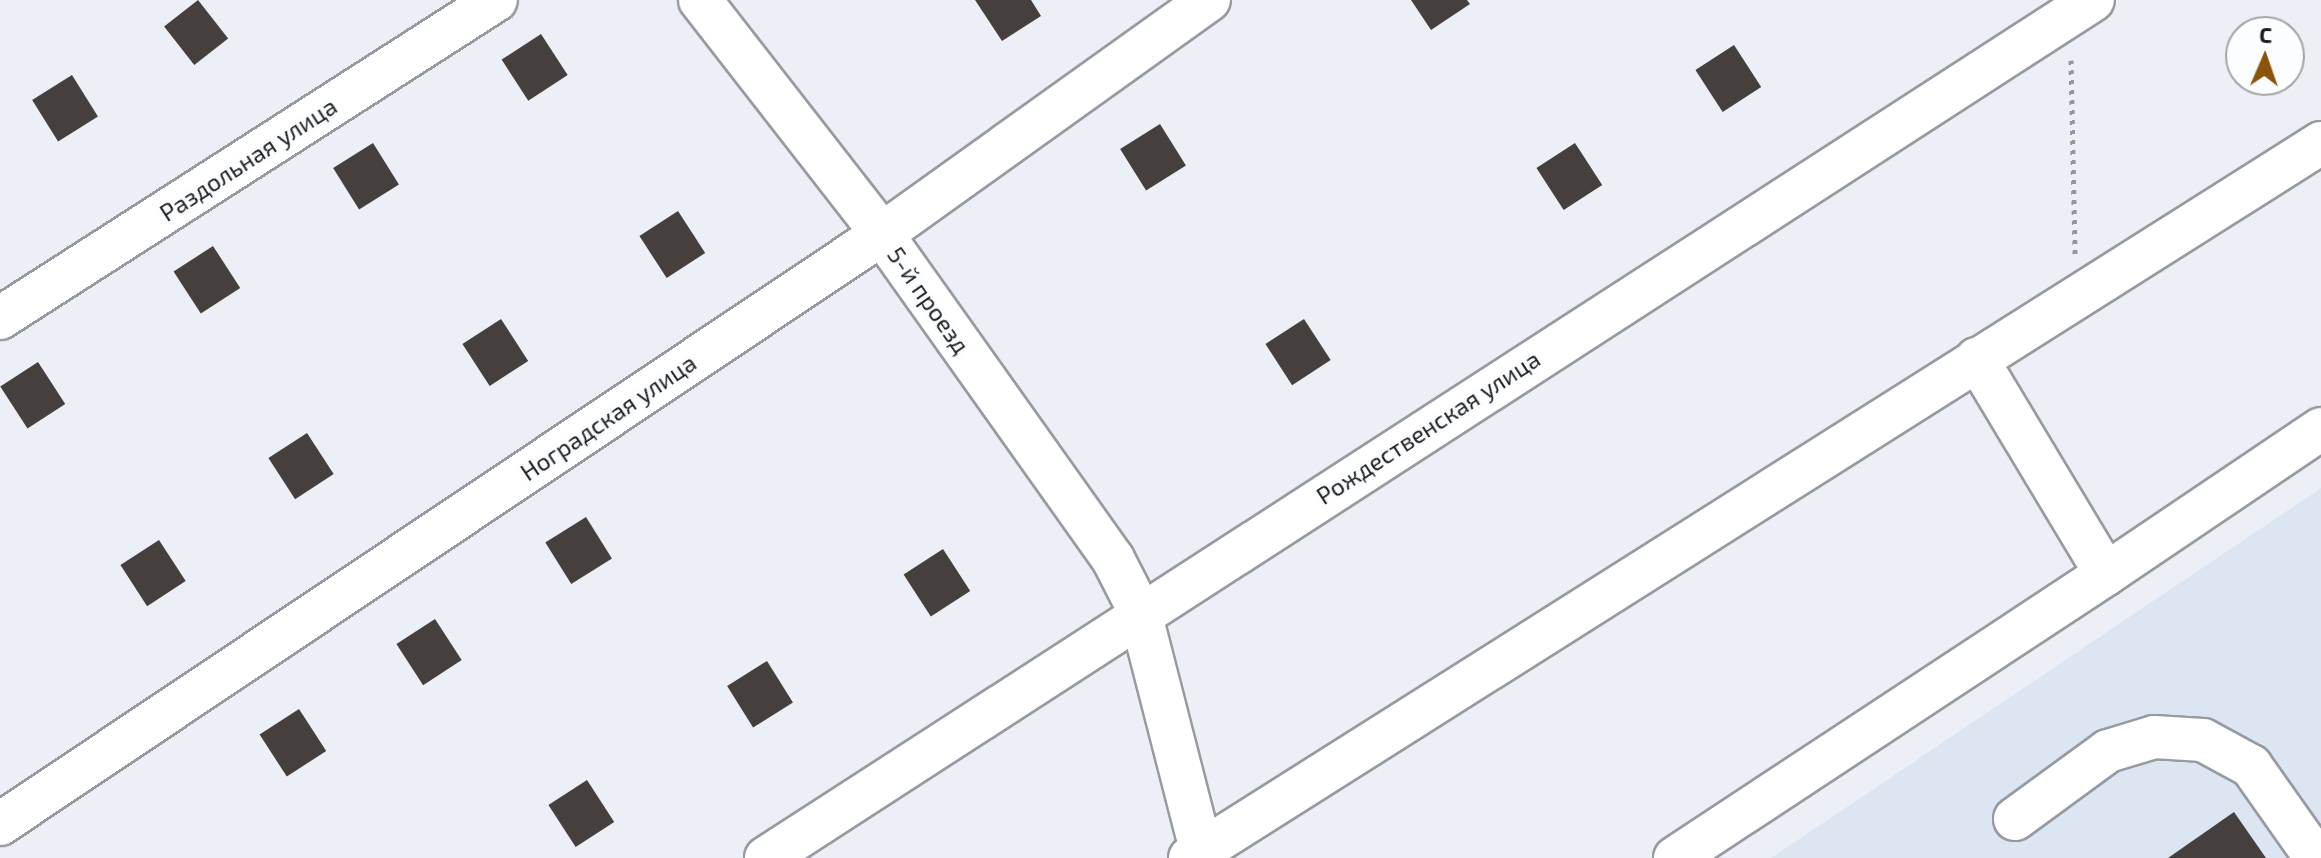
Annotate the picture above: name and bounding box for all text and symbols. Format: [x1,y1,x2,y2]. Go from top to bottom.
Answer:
north arrow [2225,16,2305,96]
text: С [2259,21,2273,47]
street label: Раздольная улица [154,91,342,227]
street label: 5-й проезд [882,241,976,359]
street label: Рождественская улица [1311,344,1545,510]
street label: Ноградская улица [515,348,701,486]

